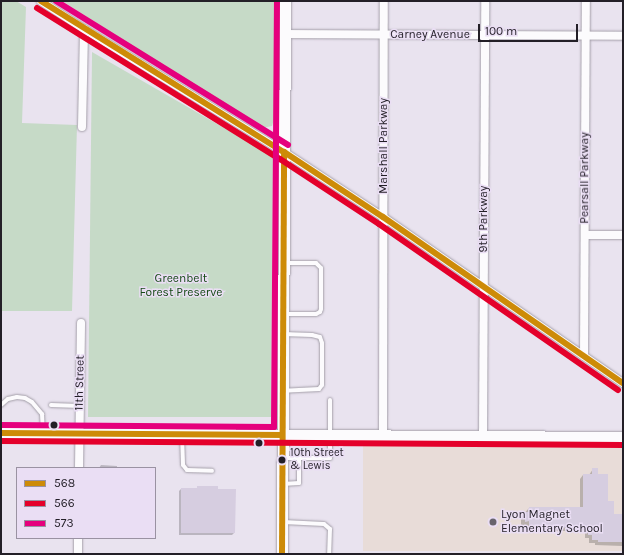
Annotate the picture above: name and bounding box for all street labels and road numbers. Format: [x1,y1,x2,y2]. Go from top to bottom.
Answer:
street label: Carney Avenue [390,28,470,42]
street label: Marshall Parkway [377,98,391,194]
street label: Pearsall Parkway [578,132,592,224]
street label: 9th Parkway [477,186,491,252]
street label: 11th Street [72,355,88,411]

